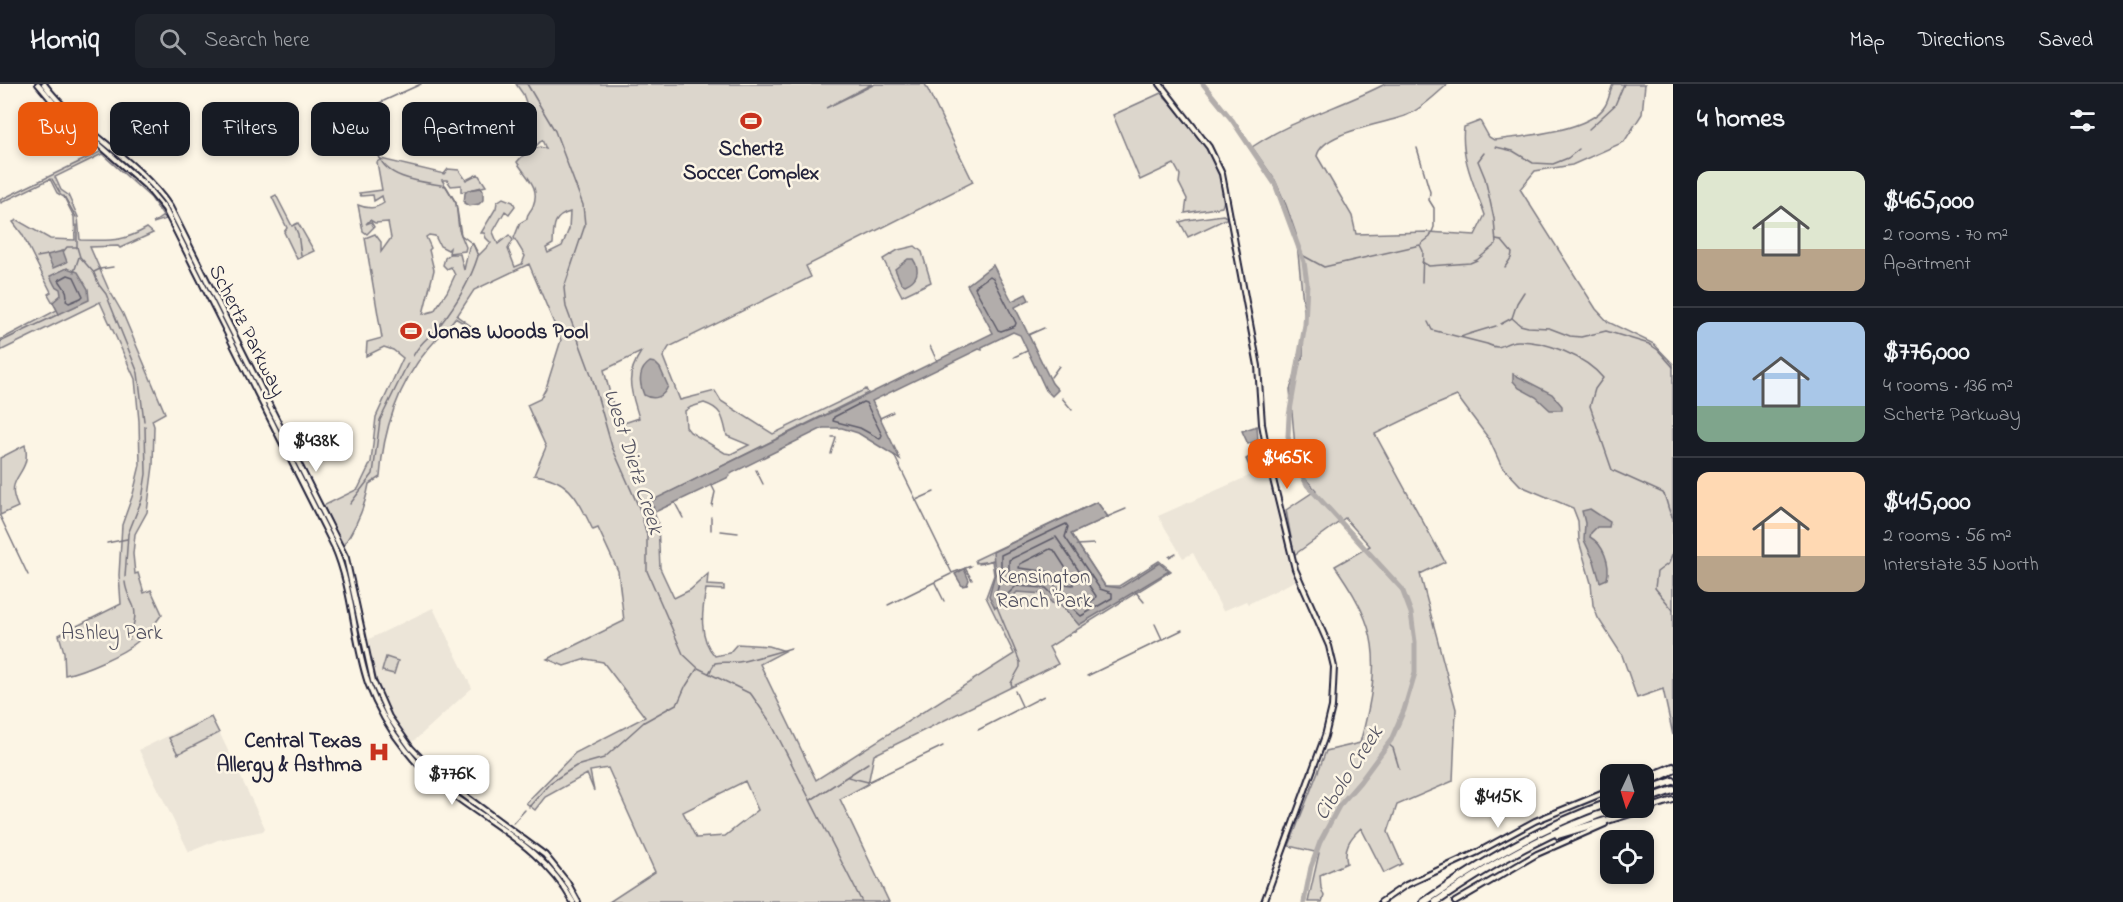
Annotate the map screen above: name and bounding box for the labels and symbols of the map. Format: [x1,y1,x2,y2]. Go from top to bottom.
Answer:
sports icon: Schertz Soccer Complex [739,109,763,133]
place label: Schertz Soccer Complex [683,135,819,189]
street label: Schertz Parkway [198,260,292,403]
place label: Jonas Woods Pool [428,318,589,348]
sports icon: Jonas Woods Pool [399,319,423,343]
water label: West Dietz Creek [594,385,671,540]
pin: $438K [274,422,358,473]
pin: $465K [1245,439,1329,490]
park label: Kensington Ranch Park [996,563,1093,617]
park label: Ashley Park [61,619,163,651]
water label: Cibolo Creek [1307,719,1393,827]
place label: Central Texas Allergy & Asthma [217,727,362,783]
hospital icon: Central Texas Allergy & Asthma [367,740,391,764]
pin: $776K [410,755,494,806]
north arrow [1600,764,1654,818]
pin: $415K [1456,778,1540,829]

